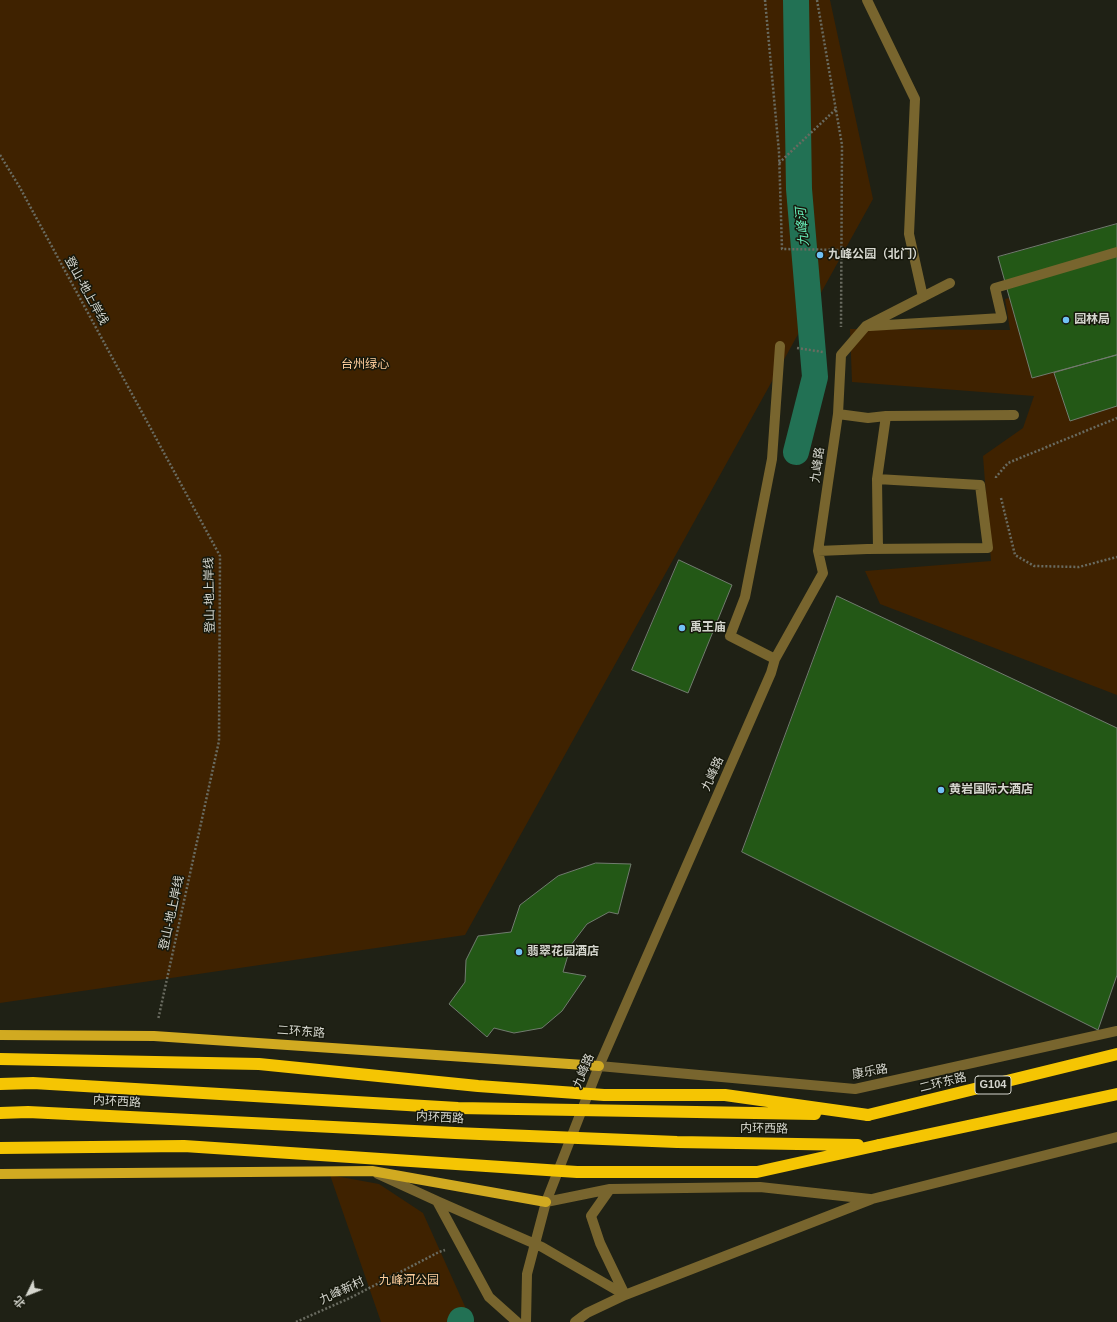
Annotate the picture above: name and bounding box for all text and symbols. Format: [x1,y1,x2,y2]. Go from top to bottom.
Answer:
water label: 九峰河 [794,207,812,247]
place label: 九峰公园（北门） [828,248,924,262]
marker: 九峰公园（北门） [815,250,825,260]
street label: 登山-地上岸线 [61,254,111,328]
place label: 园林局 [1074,313,1110,327]
marker: 园林局 [1061,315,1071,325]
park label: 台州绿心 [341,358,389,372]
street label: 九峰路 [808,446,828,484]
street label: 登山-地上岸线 [202,557,218,633]
place label: 禹王庙 [690,621,726,635]
marker: 禹王庙 [677,623,687,633]
street label: 九峰路 [699,755,727,793]
place label: 黄岩国际大酒店 [949,783,1033,797]
marker: 黄岩国际大酒店 [936,785,946,795]
street label: 登山-地上岸线 [157,874,187,952]
place label: 翡翠花园酒店 [527,945,599,959]
marker: 翡翠花园酒店 [514,947,524,957]
street label: 二环东路 [277,1023,325,1041]
street label: 九峰路 [571,1052,597,1090]
street label: 康乐路 [851,1062,889,1082]
street label: 二环东路 [918,1070,968,1096]
road number: G104 [975,1076,1011,1094]
street label: 内环西路 [93,1094,141,1110]
street label: 内环西路 [416,1110,464,1126]
street label: 内环西路 [740,1121,788,1137]
north arrow [8,1274,48,1314]
street label: 九峰新村 [317,1274,367,1308]
park label: 九峰河公园 [379,1274,439,1288]
text: 北 [11,1294,27,1310]

